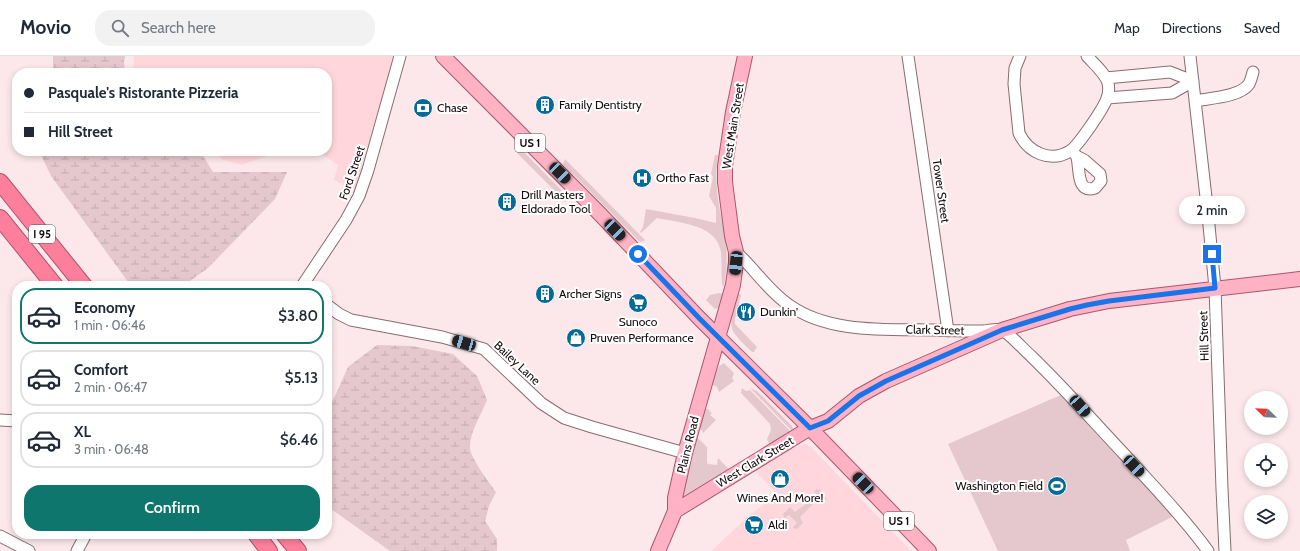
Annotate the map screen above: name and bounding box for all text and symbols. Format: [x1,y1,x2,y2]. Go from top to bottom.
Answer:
search box [95,10,375,46]
text: Movio [20,16,71,39]
icon: search [109,17,131,39]
text: Search here [141,19,216,37]
text: Map [1114,19,1140,37]
text: Directions [1162,19,1222,37]
text: Saved [1244,19,1280,37]
street label: West Main Street [718,82,747,170]
text: Pasquale's Ristorante Pizzeria [48,84,239,102]
building icon: Family Dentistry [534,94,556,116]
bank icon: Chase [412,97,434,119]
place label: Family Dentistry [559,97,642,112]
place label: Chase [437,100,468,115]
text: Hill Street [48,123,113,141]
road number: US 1 [515,134,545,152]
street label: Ford Street [335,144,368,202]
street label: Tower Street [930,158,953,224]
car [547,160,573,186]
hospital icon: Ortho Fast [631,167,653,189]
place label: Ortho Fast [656,170,709,185]
place label: Drill Masters Eldorado Tool [521,187,591,216]
building icon: Drill Masters Eldorado Tool [496,191,518,213]
callout: 2 min [1179,196,1245,224]
text: 2 min [1196,202,1228,218]
car [602,217,628,243]
road number: I 95 [29,225,55,243]
route start [629,245,647,263]
route end [1203,245,1221,263]
car [729,250,743,276]
building icon: Archer Signs [534,283,556,305]
place label: Archer Signs [559,286,622,301]
supermarket icon: Sunoco [627,292,649,314]
icon: car [26,298,62,334]
text: Economy [74,299,135,317]
restaurant icon: Dunkin' [735,301,757,323]
place label: Dunkin' [760,304,798,319]
text: $3.80 [278,307,318,325]
street label: Hill Street [1195,311,1212,361]
place label: Sunoco [619,314,658,329]
text: 1 min · 06:46 [74,317,146,333]
street label: Clark Street [906,321,964,338]
shop icon: Pruven Performance [565,327,587,349]
place label: Pruven Performance [590,330,694,345]
car [451,334,477,352]
street label: Bailey Lane [491,337,544,388]
icon: car [26,360,62,396]
text: Comfort [74,361,128,379]
text: $5.13 [285,369,318,387]
text: 2 min · 06:47 [74,379,147,395]
north arrow [1244,391,1288,435]
map controls [1244,391,1288,539]
car [1068,393,1092,419]
street label: Plains Road [673,415,702,475]
icon: car [26,422,62,458]
text: XL [74,423,91,441]
text: $6.46 [280,431,318,449]
street label: West Clark Street [713,433,796,491]
text: 3 min · 06:48 [74,441,149,457]
button: locate [1244,443,1288,487]
car [1121,453,1147,479]
shop icon: Wines And More! [769,468,791,490]
car [850,470,876,496]
sports icon: Washington Field [1046,475,1068,497]
place label: Washington Field [955,478,1043,493]
button: Confirm [24,485,320,531]
place label: Wines And More! [737,490,823,505]
button: layers [1244,495,1288,539]
road number: US 1 [884,512,914,530]
supermarket icon: Aldi [743,514,765,536]
place label: Aldi [768,517,787,532]

